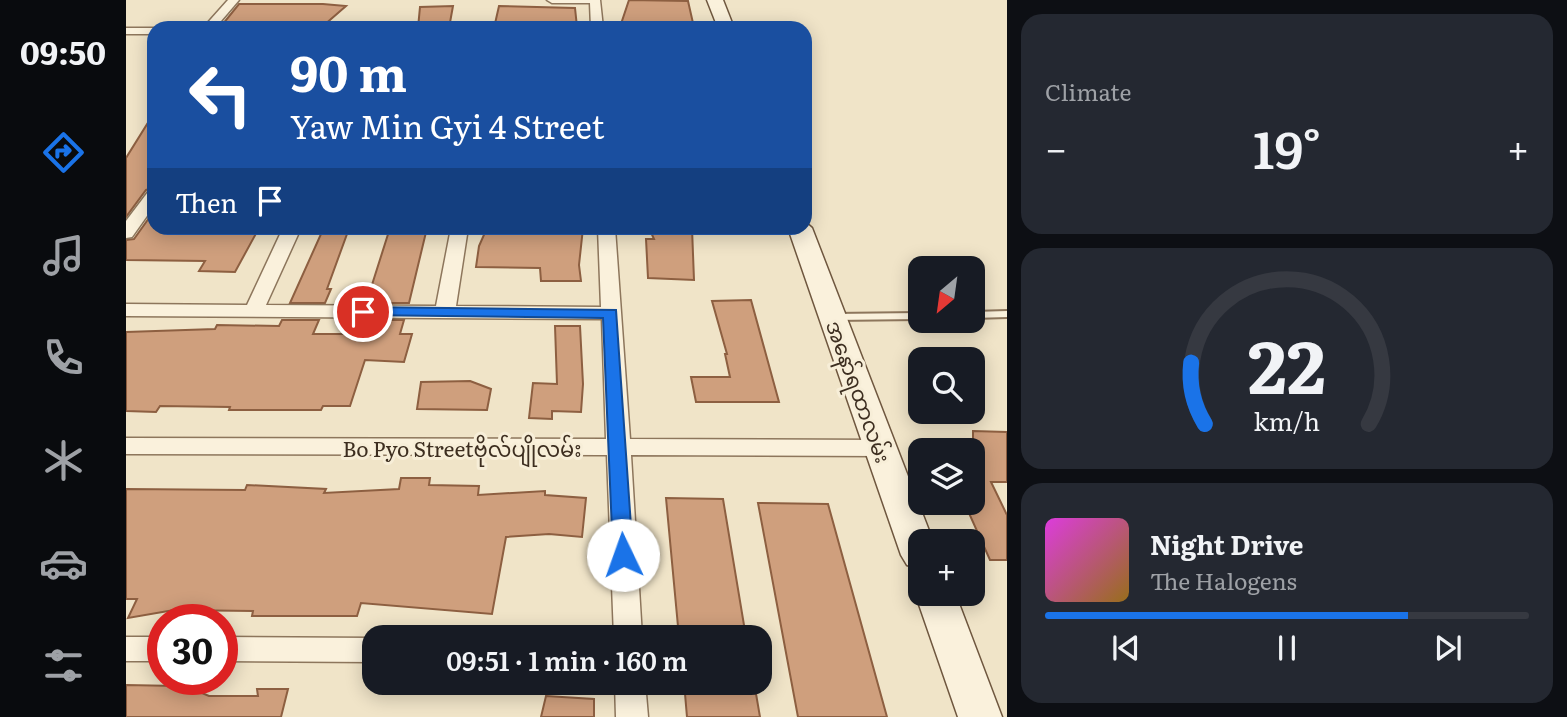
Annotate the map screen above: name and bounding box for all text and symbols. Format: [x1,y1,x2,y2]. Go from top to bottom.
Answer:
text: 09:50 [20,27,106,75]
text: 90 m [290,34,407,107]
icon: left [175,49,266,140]
text: Climate [1045,74,1131,108]
text: Yaw Min Gyi 4 Street [290,101,604,149]
text: 19° [1253,108,1321,185]
text: − [1045,118,1067,175]
text: + [1507,118,1529,175]
icon: directions [39,128,88,177]
text: Then [175,182,237,221]
icon: arrive [251,182,289,220]
icon: music [39,231,88,280]
north arrow [908,256,985,332]
map controls [908,256,985,606]
pin [333,282,393,342]
icon: arrive [344,293,382,331]
text: 22 [1248,309,1326,417]
street label: အနော်ရထာလမ်း [816,315,900,468]
icon: phone [39,333,88,382]
button: search [908,347,985,424]
text: km/h [1254,402,1320,439]
street label: Bo Pyo Streetဗိုလ်ပျိုလမ်း [342,432,582,468]
icon: climate [39,436,88,485]
button: layers [908,438,985,515]
position arrow [586,518,660,592]
text: Night Drive [1150,524,1304,563]
button: + [908,529,985,606]
icon: car [39,539,88,588]
text: The Halogens [1150,563,1297,597]
speed limit sign: 30 [147,604,238,695]
icon: previous [1107,629,1145,667]
icon: pause [1268,629,1306,667]
icon: next [1429,629,1467,667]
text: 09:51 · 1 min · 160 m [446,640,688,679]
icon: filters [39,641,88,690]

